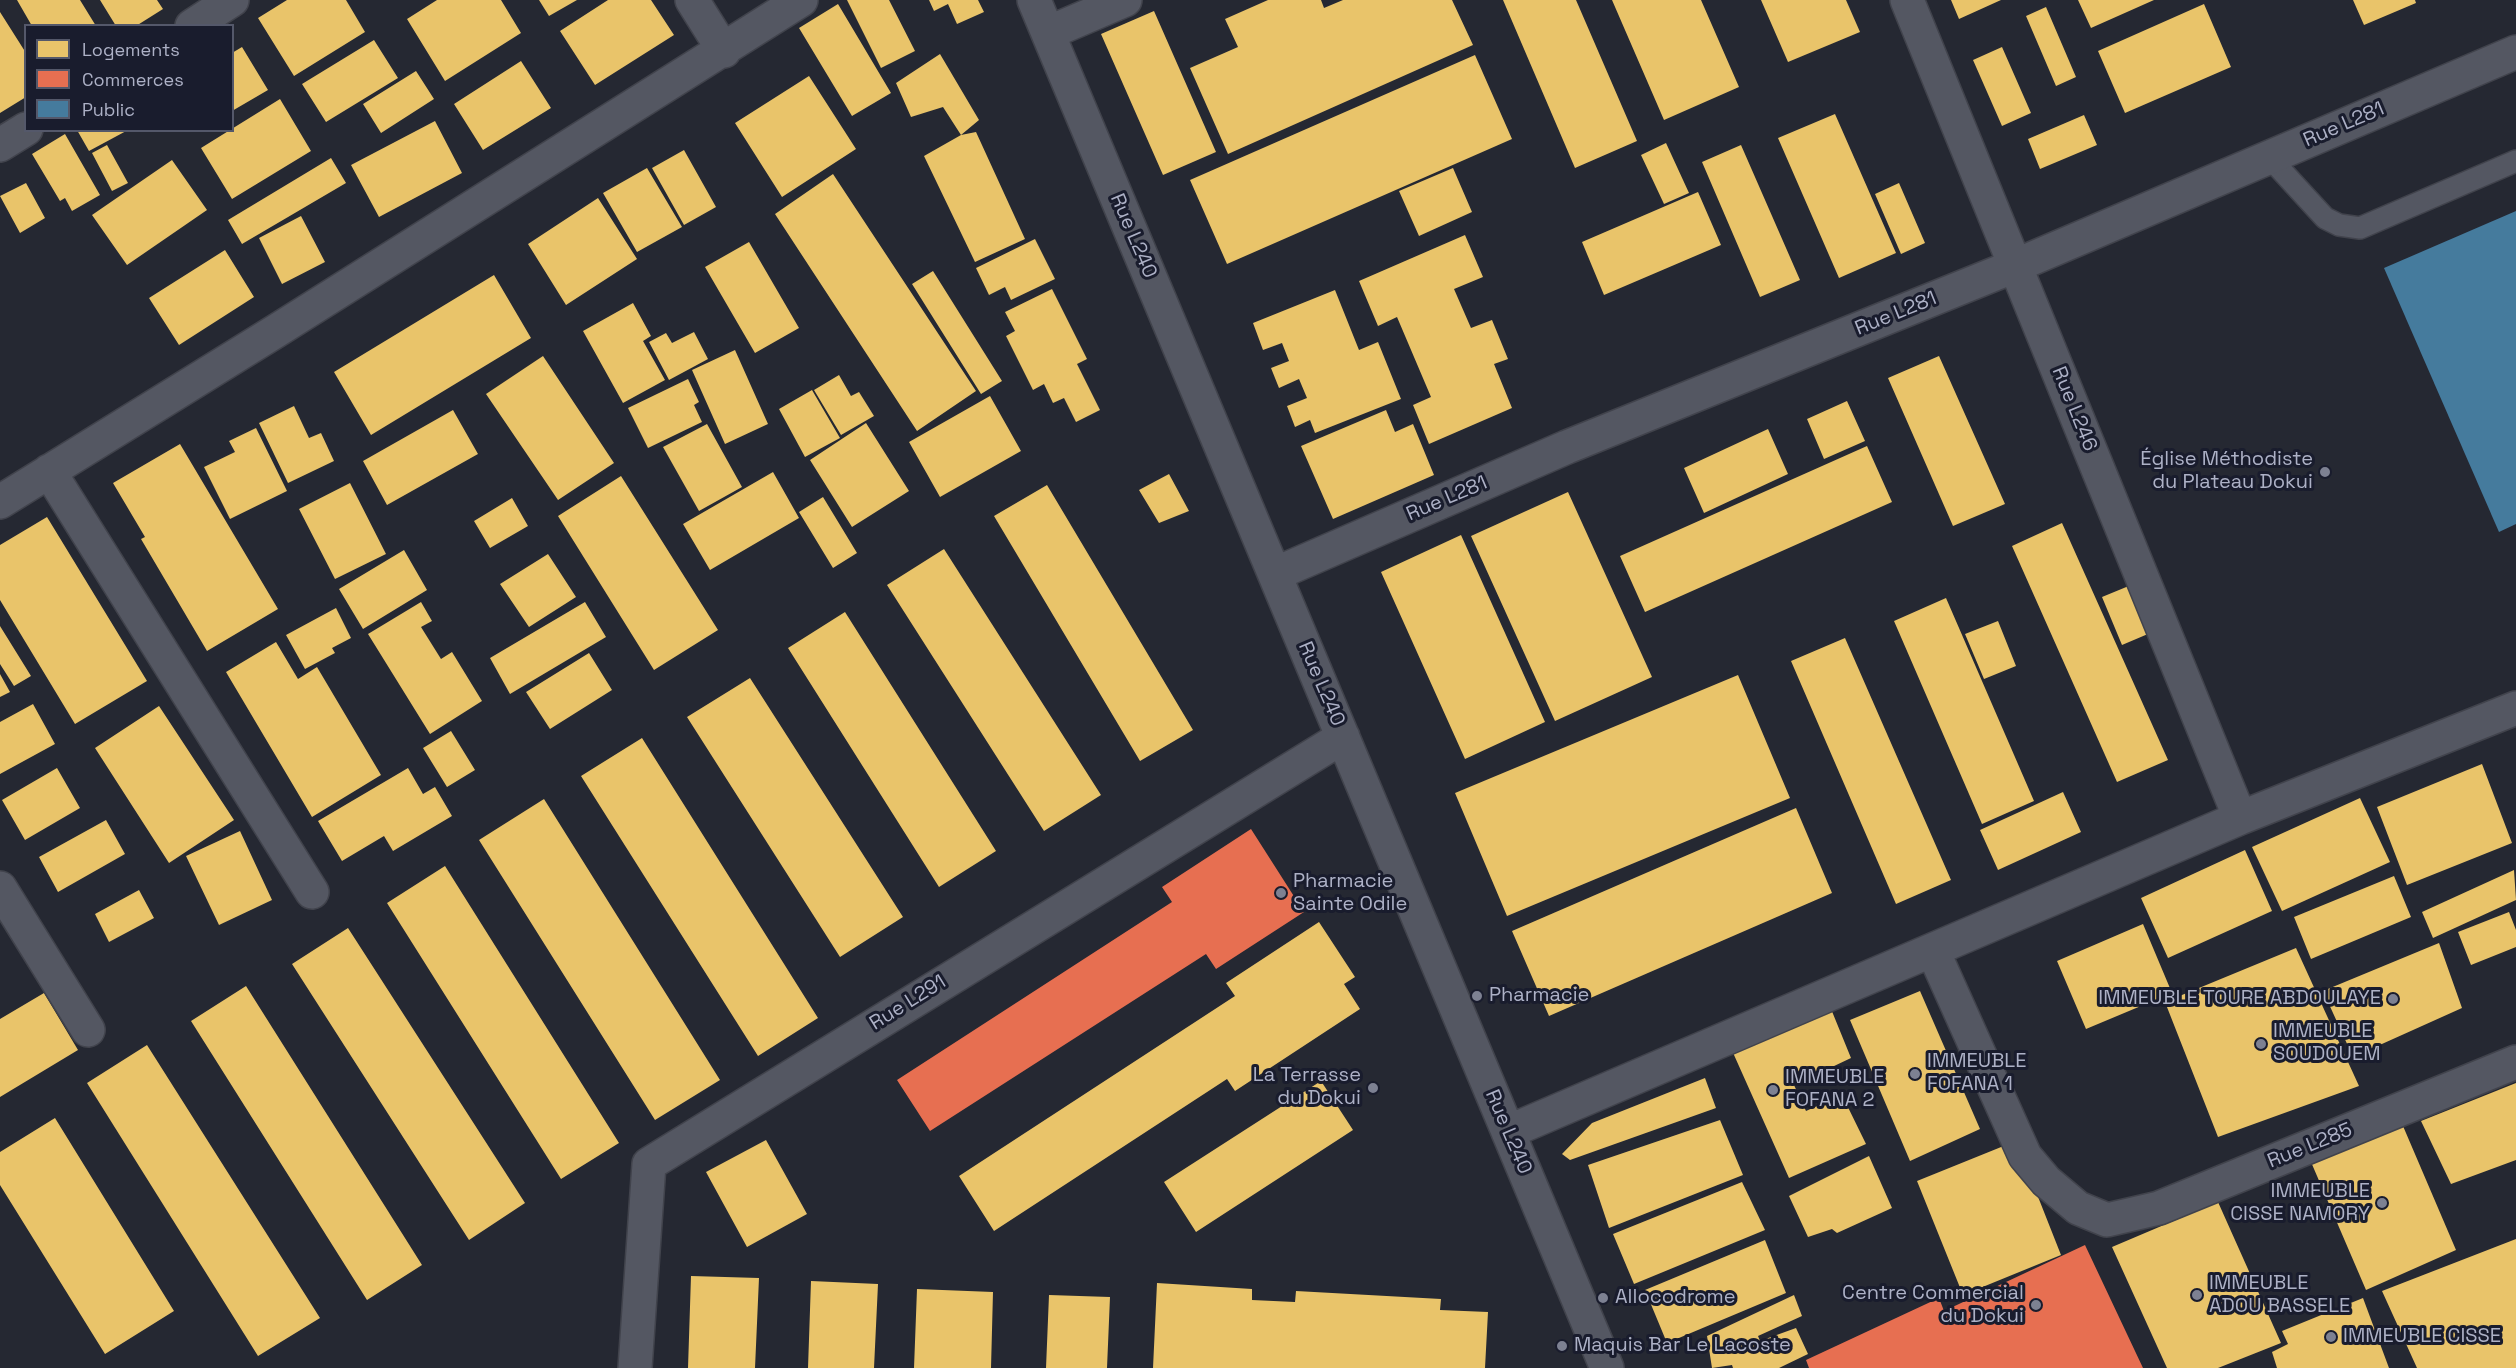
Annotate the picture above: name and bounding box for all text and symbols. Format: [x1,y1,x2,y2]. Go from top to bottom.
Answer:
legend [24,24,234,132]
text: Logements [82,38,180,61]
text: Commerces [82,68,184,91]
street label: Rue L281 [2300,97,2388,153]
text: Public [82,98,135,121]
street label: Rue L240 [1104,190,1162,282]
street label: Rue L281 [1852,287,1940,341]
street label: Rue L246 [2046,363,2102,455]
place label: Église Méthodiste du Plateau Dokui [2140,448,2313,495]
marker: Église Méthodiste du Plateau Dokui [2318,465,2332,479]
street label: Rue L281 [1403,471,1491,527]
street label: Rue L240 [1292,638,1350,730]
place label: Pharmacie Sainte Odile [1293,870,1407,917]
marker: Pharmacie Sainte Odile [1274,886,1288,900]
street label: Rue L291 [865,970,951,1036]
place label: Pharmacie [1489,984,1589,1008]
place label: IMMEUBLE TOURE ABDOULAYE [2098,987,2381,1011]
marker: Pharmacie [1470,989,1484,1003]
marker: IMMEUBLE TOURE ABDOULAYE [2386,992,2400,1006]
place label: IMMEUBLE SOUDOUEM [2273,1020,2380,1067]
marker: IMMEUBLE SOUDOUEM [2254,1037,2268,1051]
place label: IMMEUBLE FOFANA 1 [1927,1050,2026,1097]
place label: La Terrasse du Dokui [1253,1064,1361,1111]
place label: IMMEUBLE FOFANA 2 [1785,1066,1884,1113]
marker: IMMEUBLE FOFANA 1 [1908,1067,1922,1081]
marker: La Terrasse du Dokui [1366,1081,1380,1095]
marker: IMMEUBLE FOFANA 2 [1766,1083,1780,1097]
street label: Rue L240 [1479,1086,1537,1178]
street label: Rue L285 [2264,1118,2356,1174]
place label: IMMEUBLE CISSE NAMORY [2230,1180,2370,1227]
marker: IMMEUBLE CISSE NAMORY [2375,1196,2389,1210]
place label: IMMEUBLE ADOU BASSELE [2209,1272,2350,1319]
place label: Centre Commercial du Dokui [1842,1282,2024,1329]
place label: Allocodrome [1615,1286,1736,1310]
marker: IMMEUBLE ADOU BASSELE [2190,1288,2204,1302]
marker: Allocodrome [1596,1291,1610,1305]
marker: Centre Commercial du Dokui [2029,1298,2043,1312]
place label: IMMEUBLE CISSE [2343,1325,2501,1349]
marker: IMMEUBLE CISSE [2324,1330,2338,1344]
place label: Maquis Bar Le Lacoste [1574,1334,1791,1358]
marker: Maquis Bar Le Lacoste [1555,1339,1569,1353]

